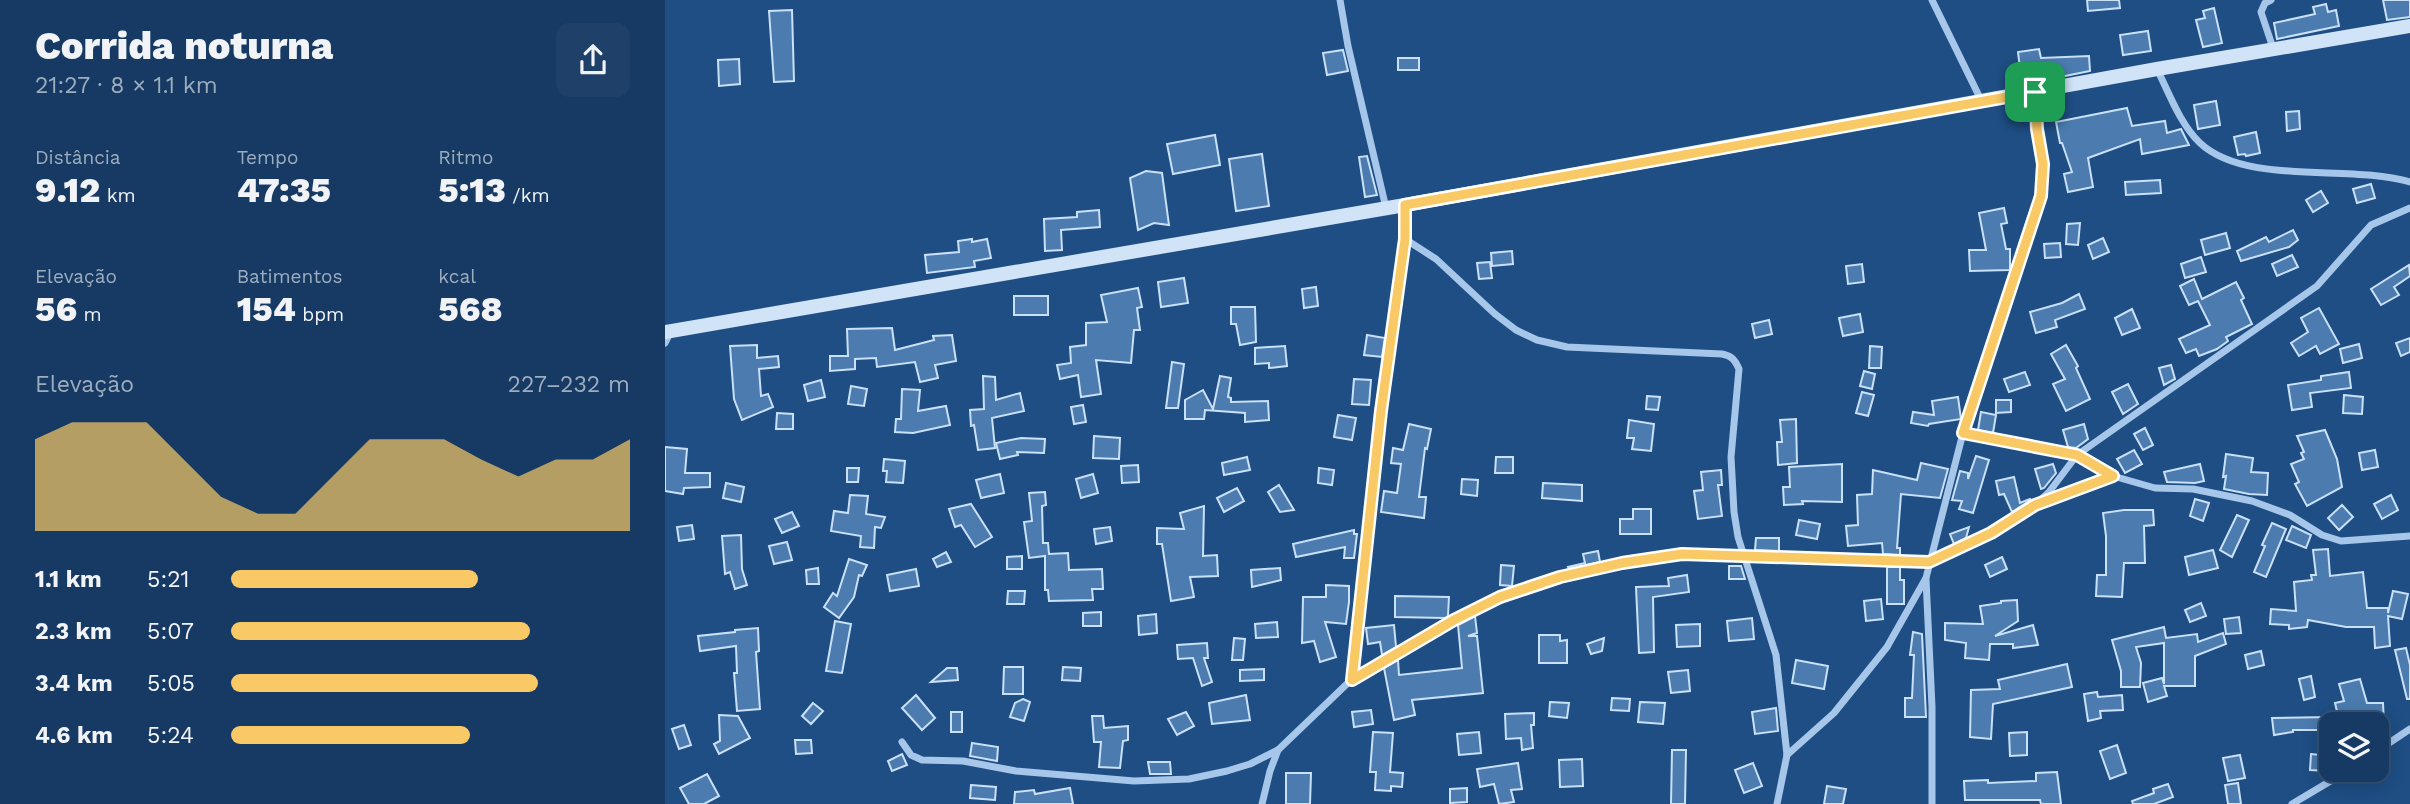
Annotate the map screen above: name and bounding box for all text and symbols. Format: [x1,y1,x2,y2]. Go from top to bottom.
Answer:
button: share [556,23,630,97]
text: Corrida noturna [35,24,333,68]
pin [2005,62,2065,122]
text: 21:27 · 8 × 1.1 km [35,72,218,99]
icon: arrive [2016,73,2054,111]
text: Distância [35,146,121,169]
text: Tempo [237,146,298,169]
text: Ritmo [438,146,493,169]
text: 9.12 [35,169,100,211]
text: 47:35 [237,169,331,211]
text: 5:13 [438,169,506,211]
text: km [100,184,136,207]
text: /km [506,184,550,207]
text: Elevação [35,265,117,288]
text: Batimentos [237,265,343,288]
text: kcal [438,265,476,288]
text: 56 [35,288,77,330]
text: 154 [237,288,296,330]
text: 568 [438,288,502,330]
text: m [77,303,102,326]
text: bpm [296,303,344,326]
text: Elevação [35,371,134,398]
text: 227–232 m [508,371,630,398]
text: 1.1 km [35,566,102,593]
text: 5:21 [147,566,190,593]
text: 2.3 km [35,618,112,645]
text: 5:07 [147,618,194,645]
text: 3.4 km [35,670,113,697]
text: 5:05 [147,670,195,697]
map controls [2319,712,2389,782]
button: layers [2319,712,2389,782]
text: 4.6 km [35,722,113,749]
text: 5:24 [147,722,194,749]

